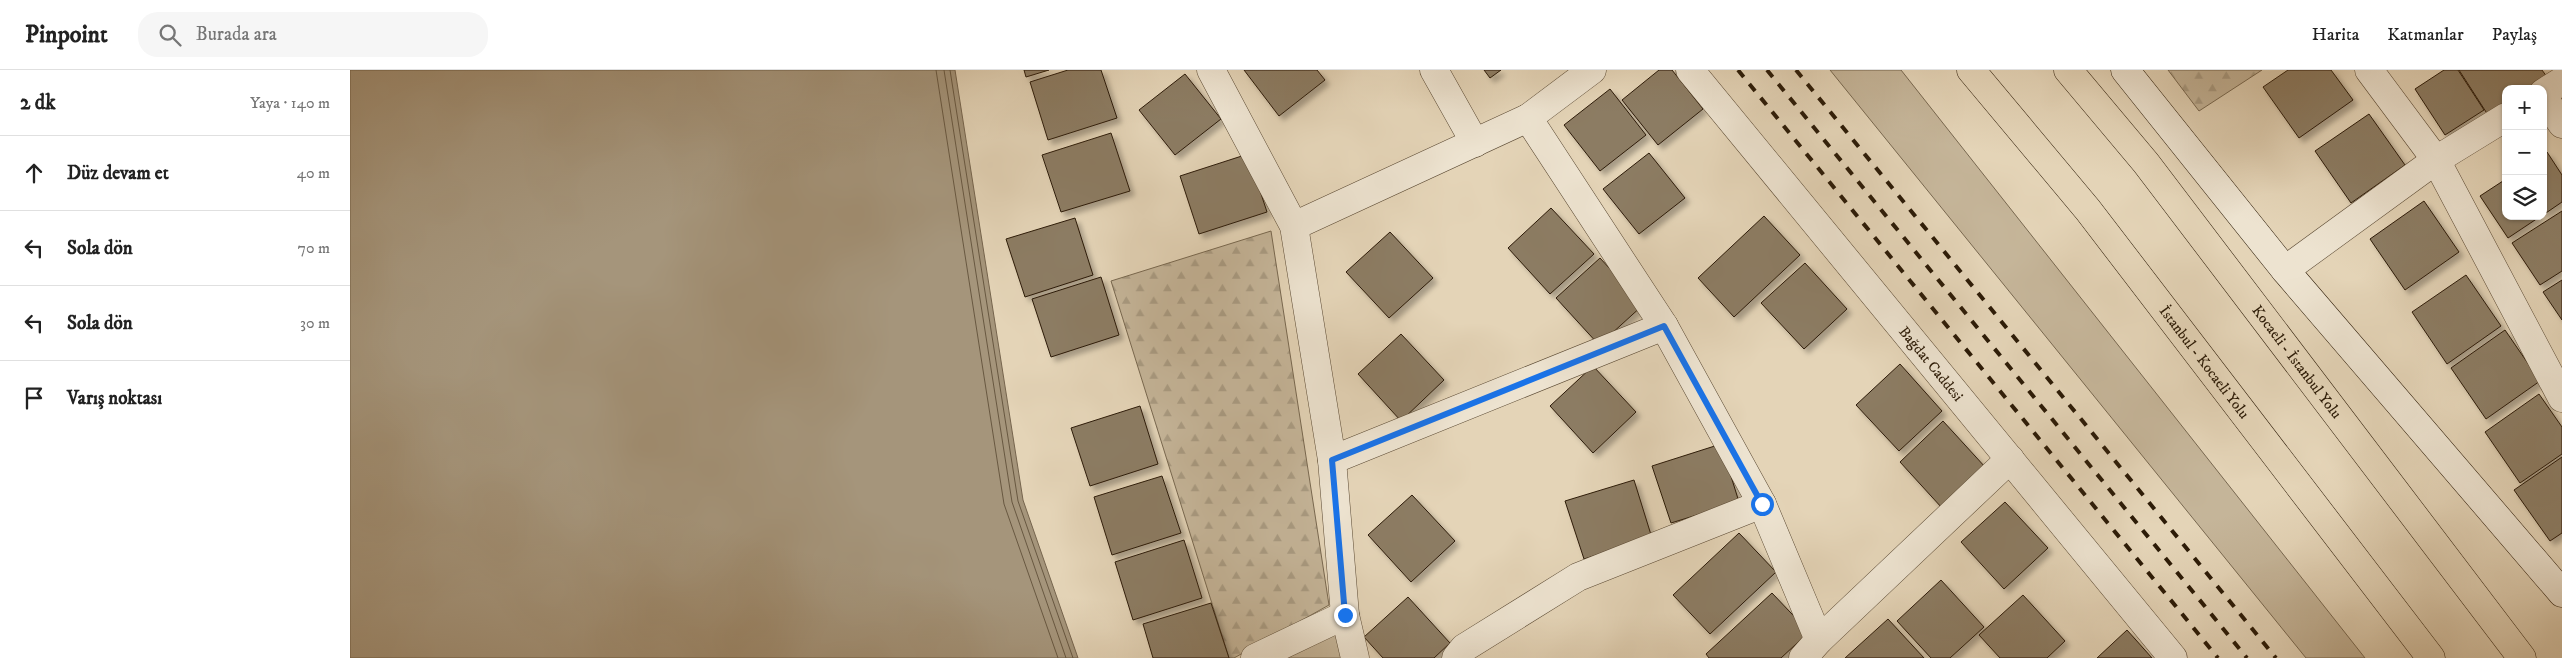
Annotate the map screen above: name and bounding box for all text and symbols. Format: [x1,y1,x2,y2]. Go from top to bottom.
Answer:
search box [138,12,488,57]
text: Pinpoint [25,20,108,50]
icon: search [156,21,184,49]
text: Burada ara [196,23,277,46]
text: Harita [2312,24,2359,46]
text: Katmanlar [2387,24,2464,46]
text: Paylaş [2492,24,2537,46]
map controls [2502,85,2547,220]
button: + [2502,85,2547,130]
text: 2 dk [20,90,56,116]
text: Yaya · 140 m [250,93,330,113]
button: − [2502,130,2547,175]
icon: ahead [20,159,48,187]
text: Düz devam et [67,162,169,185]
text: 40 m [297,163,330,183]
button: layers [2502,175,2547,220]
icon: left [20,234,48,262]
text: Sola dön [67,237,133,260]
text: 70 m [298,238,330,258]
street label: Kocaeli - İstanbul Yolu [2248,301,2346,422]
street label: İstanbul - Kocaeli Yolu [2155,302,2254,422]
icon: left [20,309,48,337]
text: Sola dön [67,312,133,335]
text: 30 m [300,313,330,333]
street label: Bağdat Caddesi [1895,322,1968,405]
icon: arrive [20,384,48,412]
text: Varış noktası [67,387,162,410]
route start [1751,493,1774,516]
route end [1334,604,1357,627]

